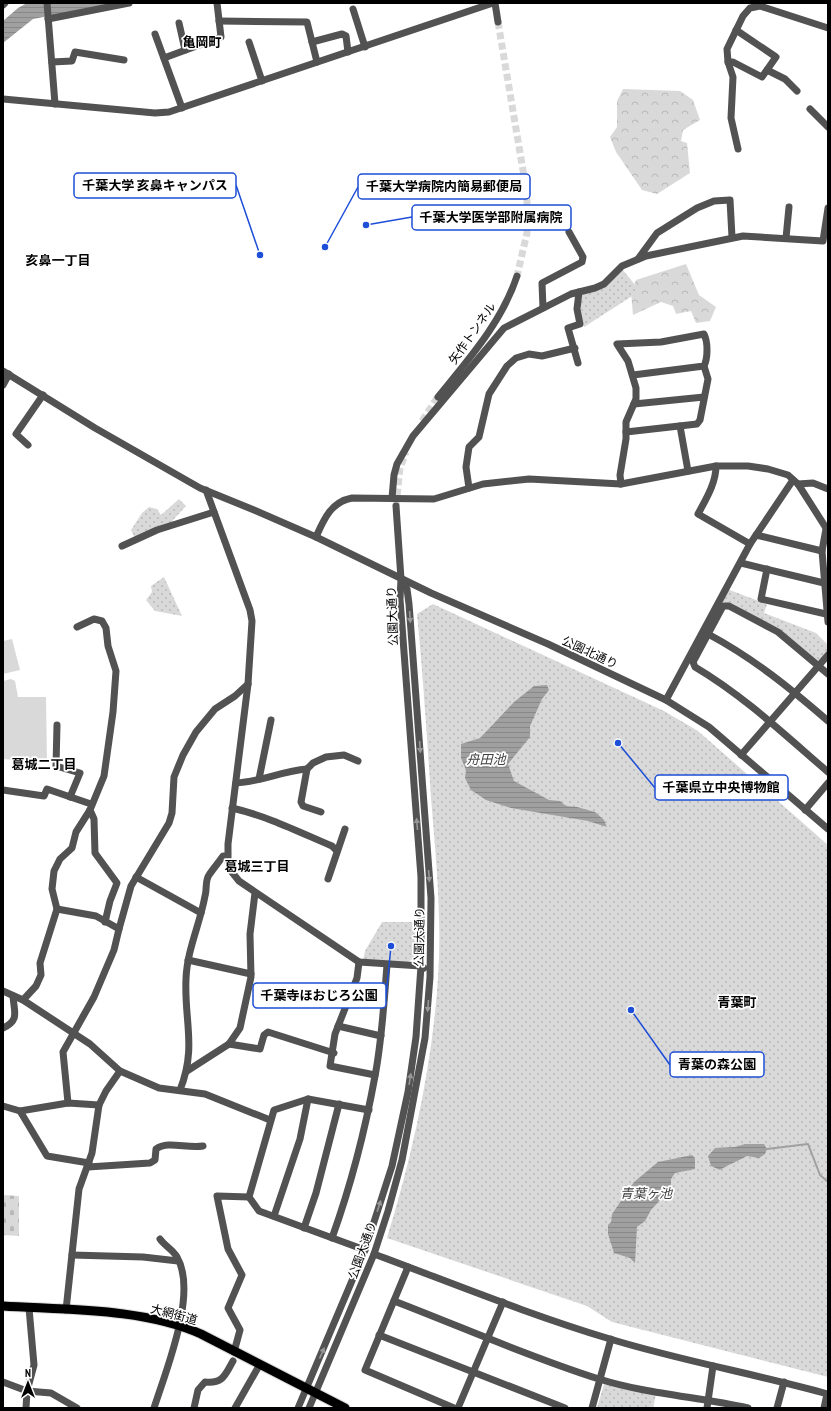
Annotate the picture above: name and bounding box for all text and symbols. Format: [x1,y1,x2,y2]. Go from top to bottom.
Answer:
district label: 亀岡町 [182,34,222,51]
callout: 千葉大学 亥鼻キャンパス [74,173,236,198]
callout: 千葉大学病院内簡易郵便局 [358,174,530,199]
text: 千葉大学 亥鼻キャンパス [82,177,228,194]
text: 千葉大学病院内簡易郵便局 [366,178,522,195]
callout: 千葉大学医学部附属病院 [412,205,571,230]
text: 千葉大学医学部附属病院 [419,209,563,226]
district label: 亥鼻一丁目 [25,252,91,269]
street label: 矢作トンネル [445,299,499,367]
street label: 公園大通り [383,586,401,646]
one-way arrow [406,611,413,623]
street label: 公園北通り [560,633,620,671]
one-way arrow [416,740,423,753]
water label: 舟田池 [466,751,507,768]
district label: 葛城二丁目 [11,756,77,773]
callout: 千葉県立中央博物館 [655,775,788,800]
text: 千葉県立中央博物館 [662,779,780,796]
one-way arrow [414,818,421,830]
district label: 葛城三丁目 [224,858,290,875]
one-way arrow [426,870,433,882]
street label: 公園大通り [411,907,427,967]
callout: 千葉寺ほおじろ公園 [253,983,386,1008]
text: 千葉寺ほおじろ公園 [260,987,378,1004]
district label: 青葉町 [717,994,757,1011]
one-way arrow [424,1000,431,1012]
callout: 青葉の森公園 [670,1052,764,1077]
text: 青葉の森公園 [678,1056,756,1073]
one-way arrow [407,1073,413,1086]
water label: 青葉ヶ池 [620,1185,674,1202]
one-way arrow [376,1199,382,1211]
street label: 公園大通り [345,1219,379,1281]
street label: 大網街道 [149,1301,199,1327]
one-way arrow [319,1347,325,1358]
north arrow [8,1363,48,1403]
text: N [25,1366,31,1380]

